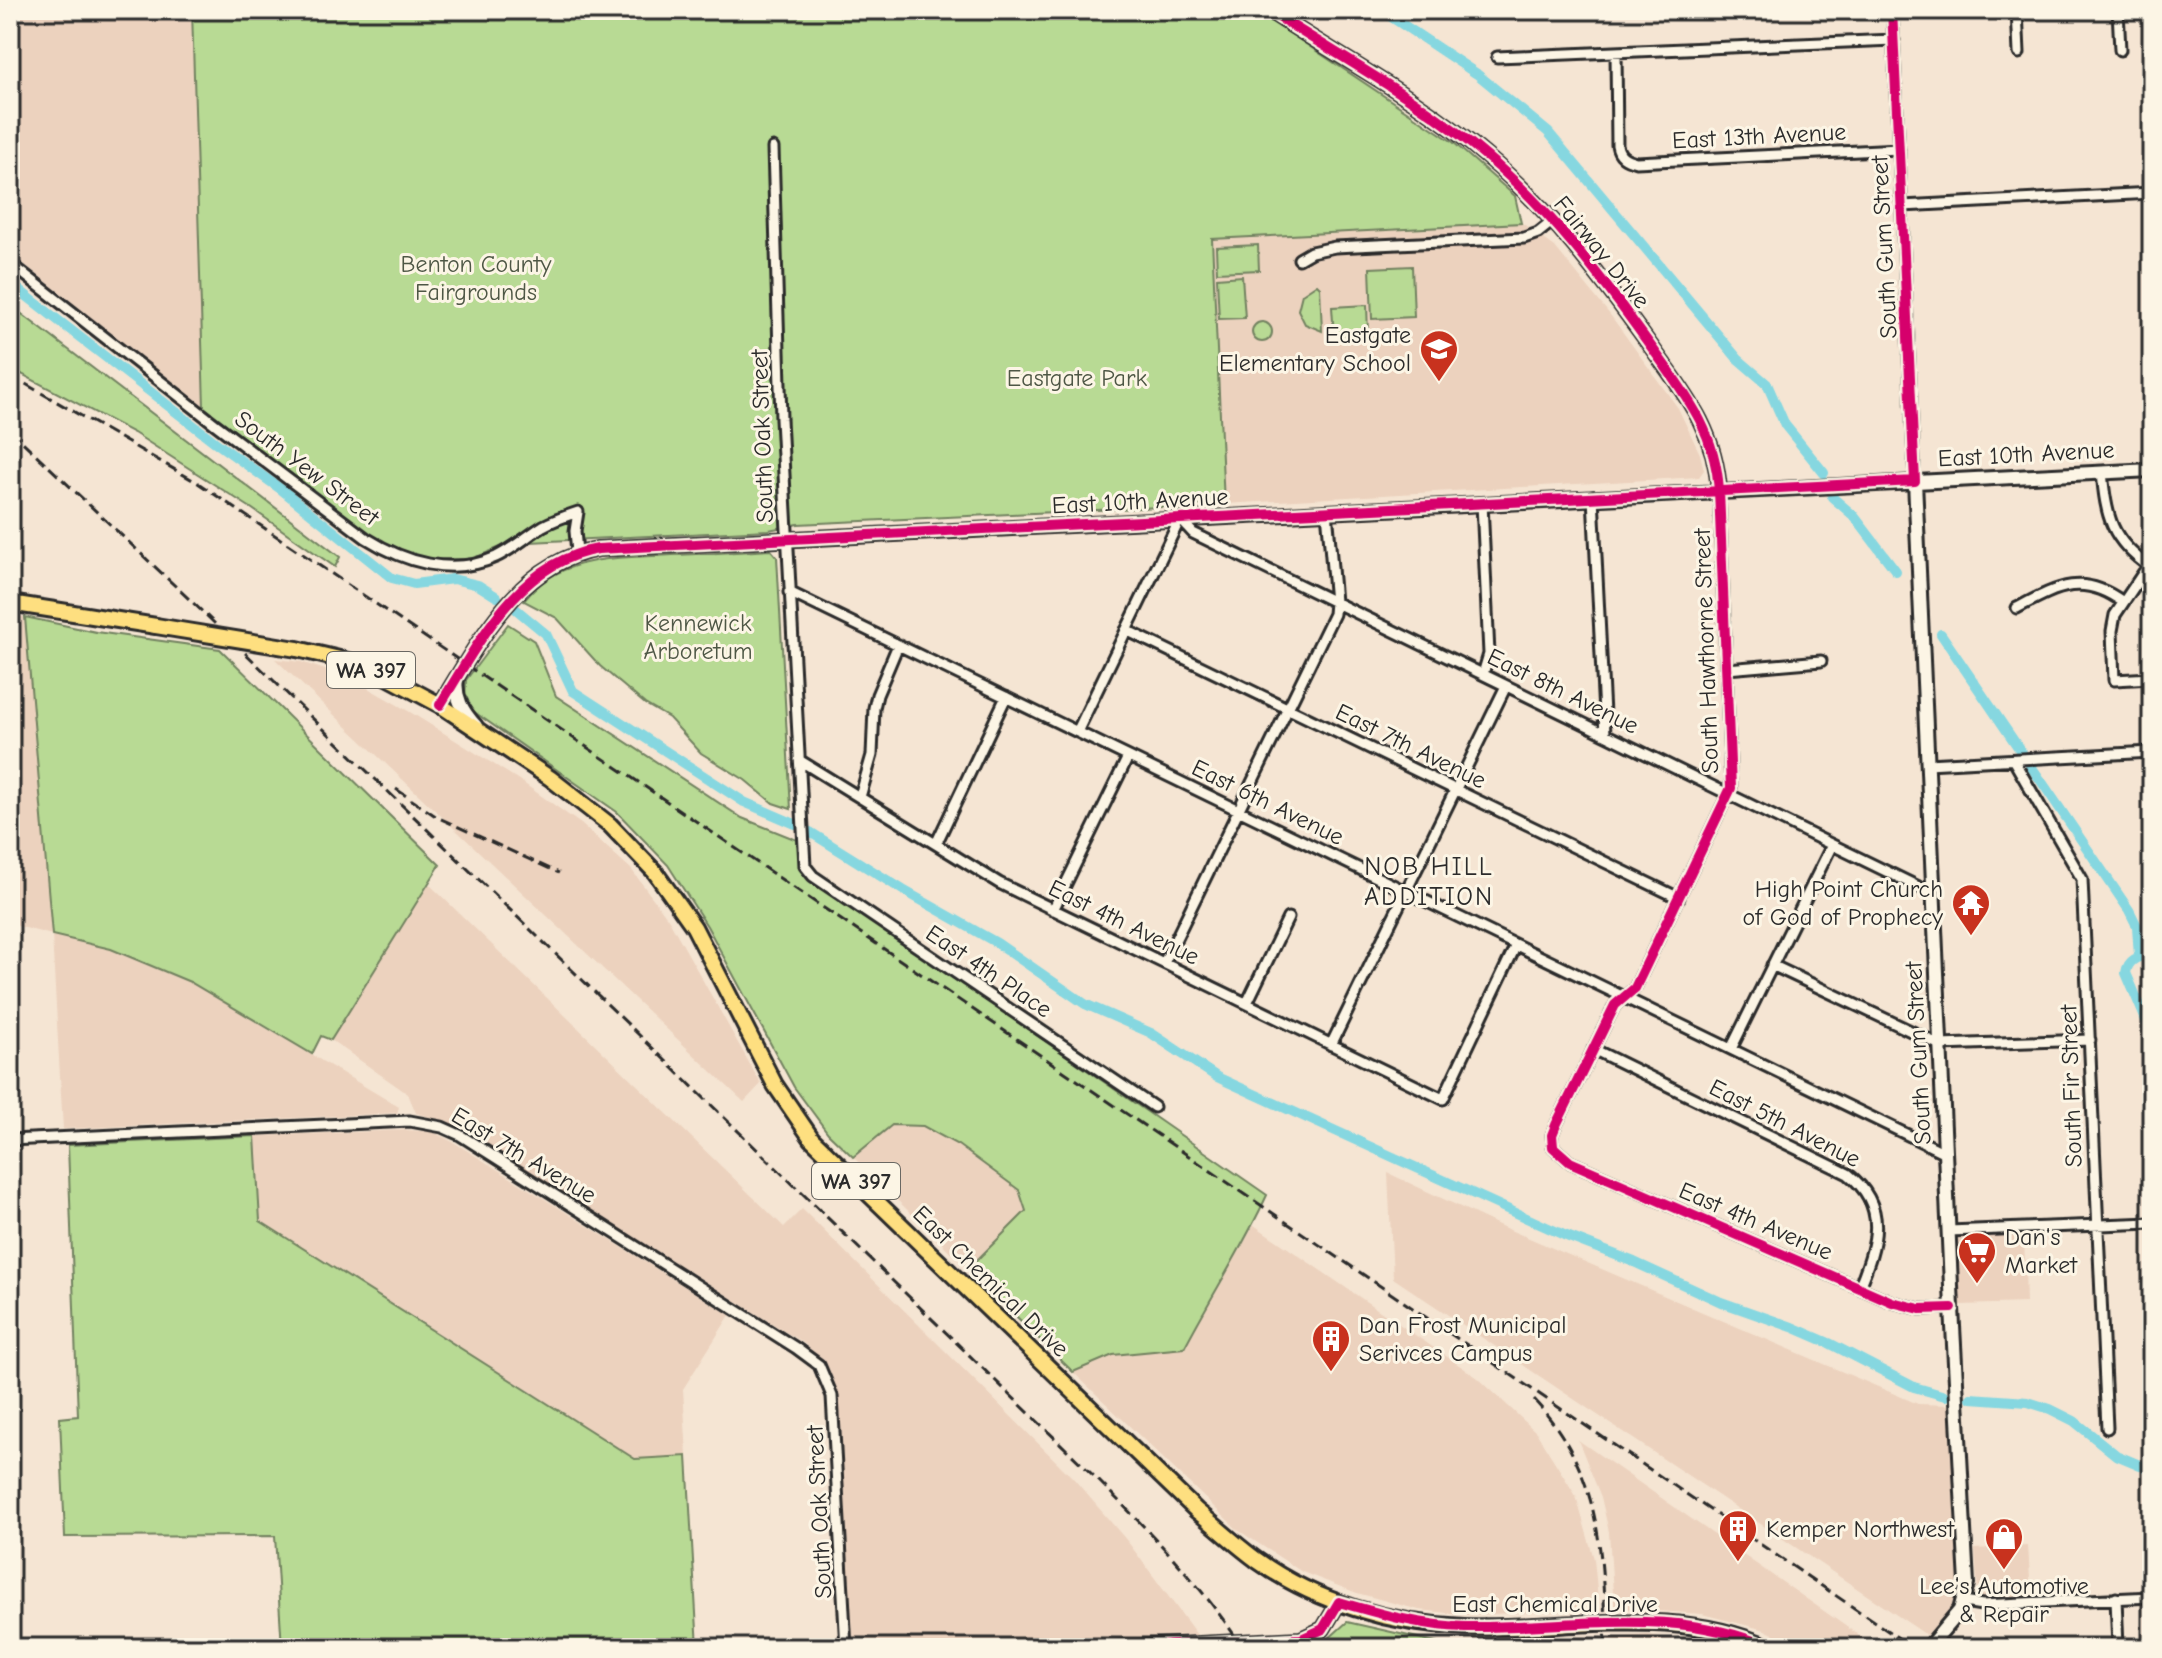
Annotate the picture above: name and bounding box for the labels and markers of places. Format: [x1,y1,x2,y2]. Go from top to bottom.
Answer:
place label: Eastgate Elementary School [1219,321,1411,377]
school or university icon: Eastgate Elementary School [1418,328,1460,383]
place label: High Point Church of God of Prophecy [1743,875,1943,931]
temple icon: High Point Church of God of Prophecy [1950,882,1992,937]
place label: Dan's Market [2005,1223,2078,1279]
supermarket icon: Dan's Market [1956,1230,1998,1285]
place label: Dan Frost Municipal Serivces Campus [1359,1311,1567,1367]
building icon: Dan Frost Municipal Serivces Campus [1310,1318,1352,1373]
building icon: Kemper Northwest [1717,1508,1759,1563]
place label: Kemper Northwest [1766,1515,1955,1543]
shop icon: Lee's Automotive & Repair [1983,1516,2025,1571]
place label: Lee's Automotive & Repair [1919,1572,2089,1628]

